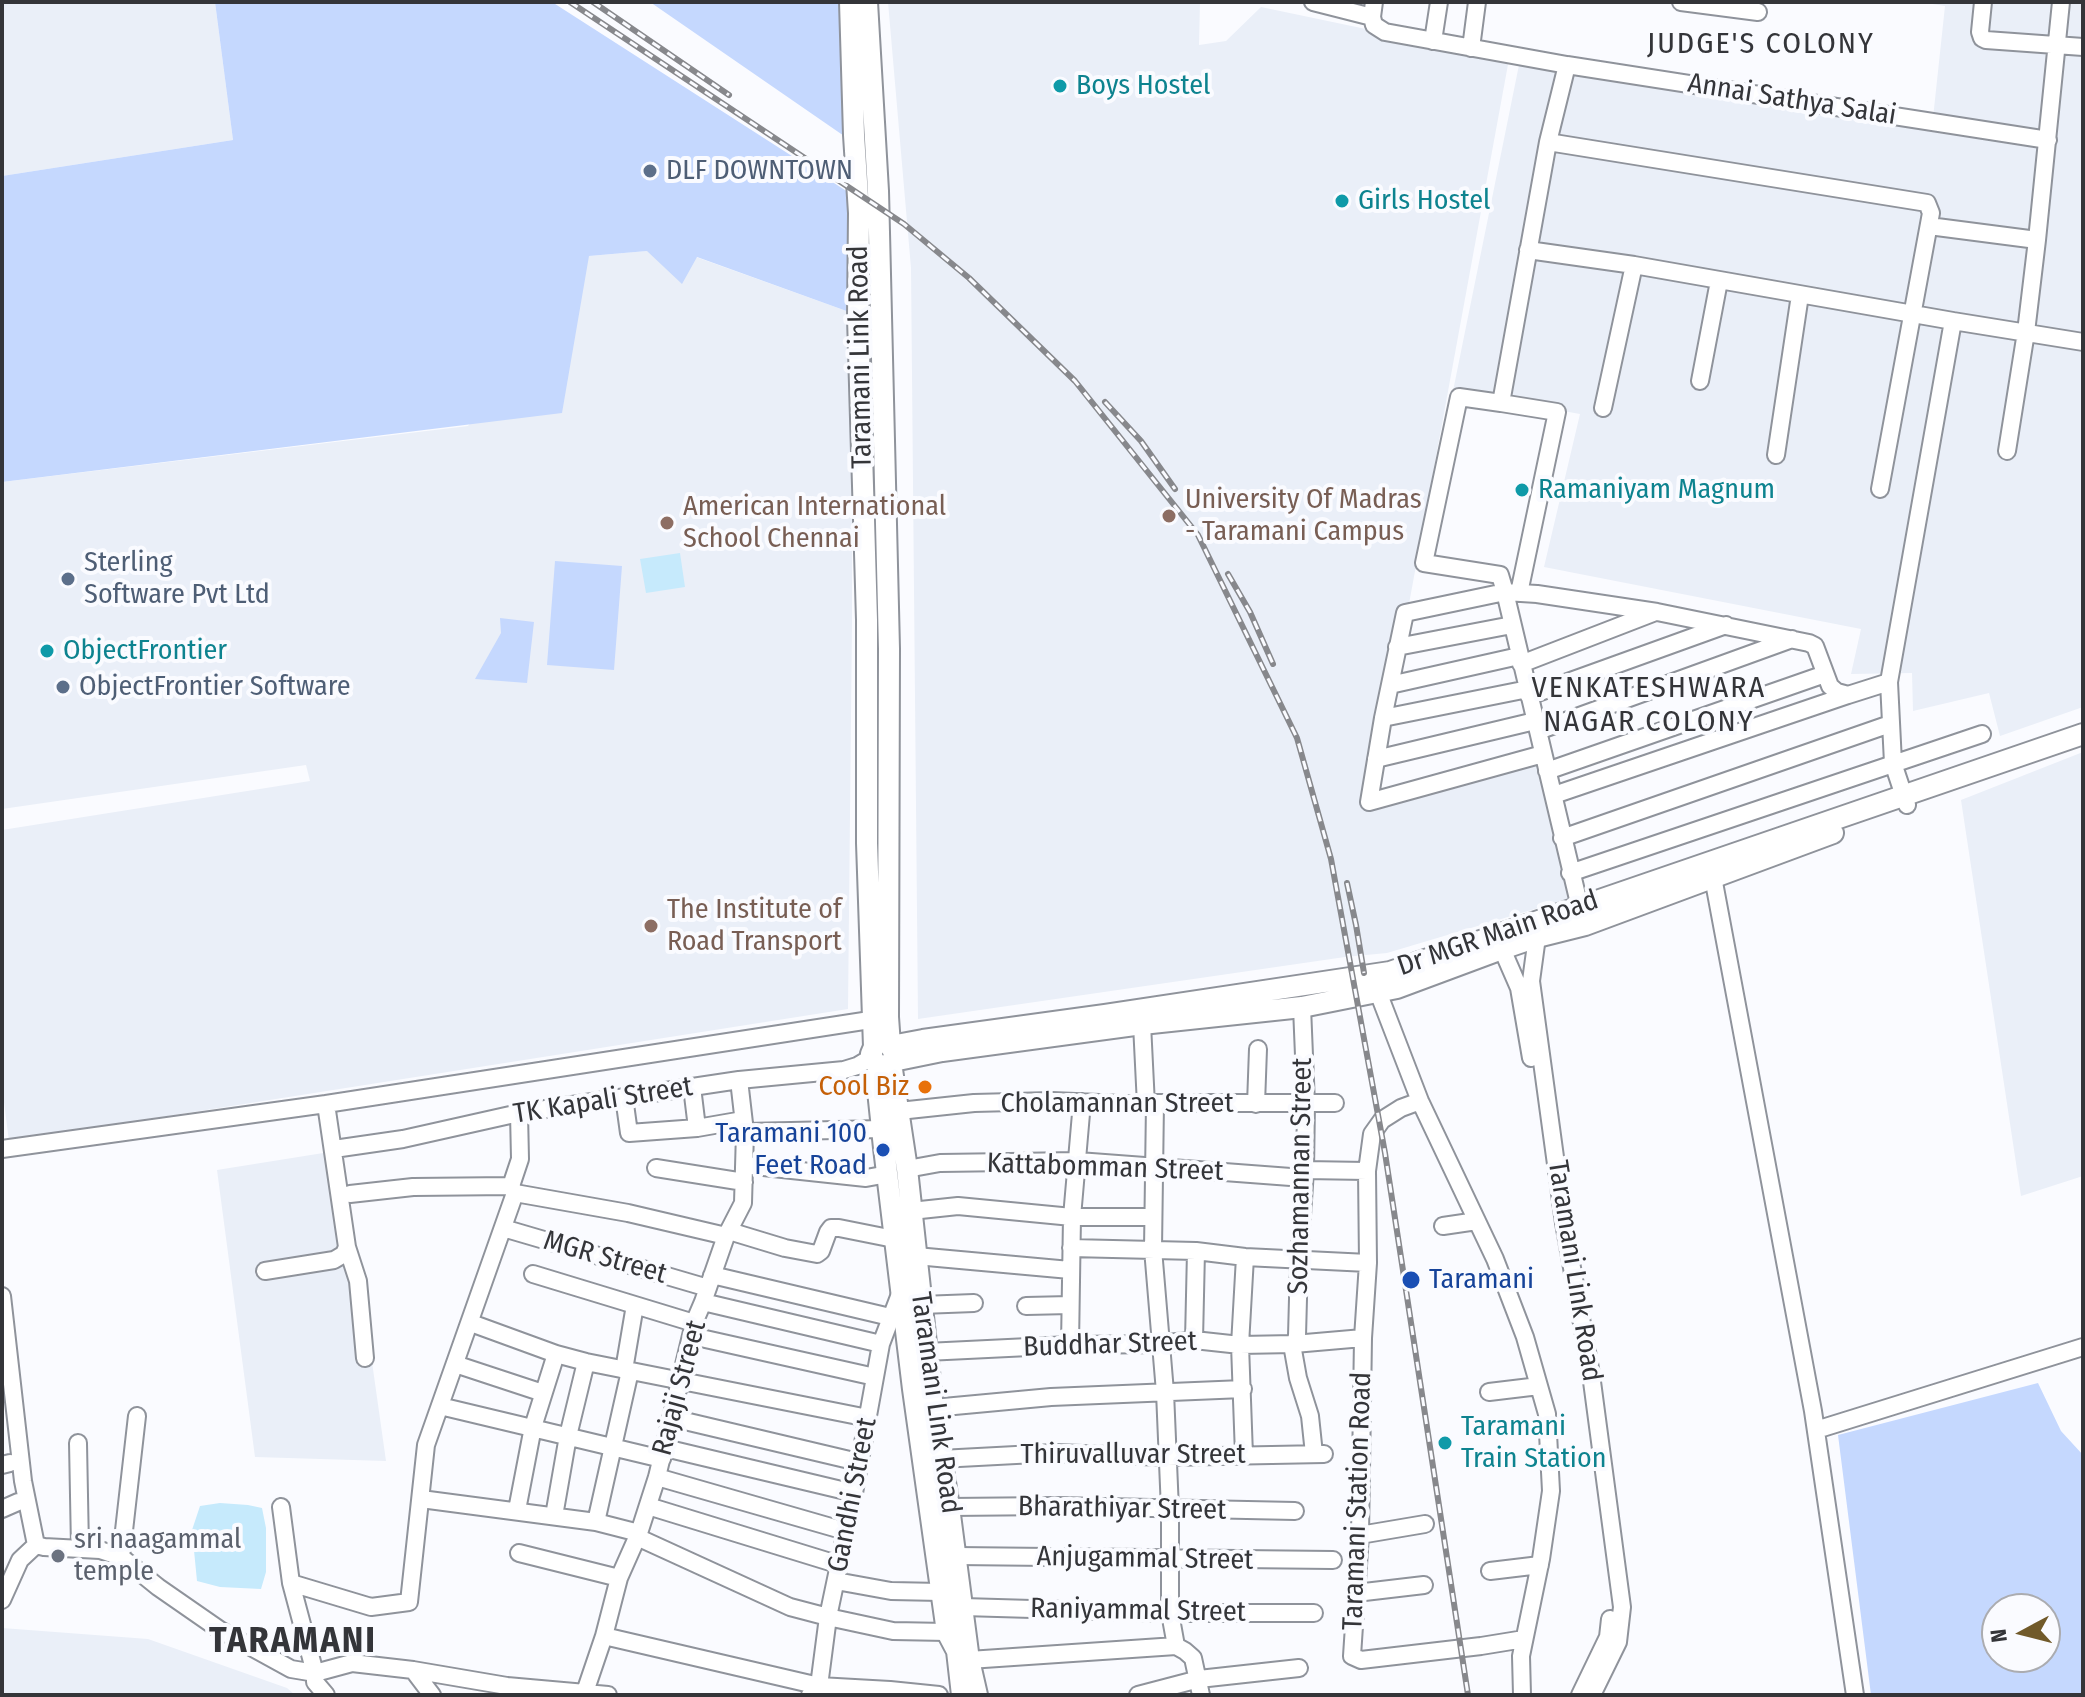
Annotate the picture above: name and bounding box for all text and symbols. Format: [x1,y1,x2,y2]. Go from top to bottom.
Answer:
district label: JUDGE'S COLONY [1647,27,1875,63]
street label: Annai Sathya Salai [1685,67,1899,133]
place label: Boys Hostel [1076,69,1210,103]
marker: Boys Hostel [1051,77,1069,95]
place label: DLF DOWNTOWN [666,154,853,188]
marker: DLF DOWNTOWN [641,162,659,180]
place label: Girls Hostel [1358,184,1490,218]
marker: Girls Hostel [1333,192,1351,210]
street label: Taramani Link Road [842,245,880,469]
place label: Ramaniyam Magnum [1538,473,1775,507]
marker: Ramaniyam Magnum [1513,481,1531,499]
place label: University Of Madras - Taramani Campus [1185,483,1422,549]
place label: American International School Chennai [683,490,946,556]
marker: University Of Madras - Taramani Campus [1160,507,1178,525]
marker: American International School Chennai [658,514,676,532]
place label: Sterling Software Pvt Ltd [84,546,270,612]
marker: Sterling Software Pvt Ltd [59,570,77,588]
place label: ObjectFrontier [63,634,227,668]
marker: ObjectFrontier [38,642,56,660]
place label: ObjectFrontier Software [79,670,351,704]
district label: VENKATESHWARA NAGAR COLONY [1532,671,1766,742]
marker: ObjectFrontier Software [54,678,72,696]
street label: Dr MGR Main Road [1393,884,1603,984]
place label: The Institute of Road Transport [667,893,842,959]
marker: The Institute of Road Transport [642,917,660,935]
street label: Sozhamannan Street [1282,1057,1320,1295]
street label: TK Kapali Street [511,1070,695,1132]
place label: Cool Biz [818,1070,909,1104]
marker: Cool Biz [916,1078,934,1096]
street label: Cholamannan Street [1000,1087,1234,1121]
place label: Taramani 100 Feet Road [715,1117,867,1183]
marker: Taramani 100 Feet Road [874,1141,892,1159]
street label: Kattabomman Street [986,1147,1224,1189]
street label: Taramani Link Road [1540,1158,1608,1384]
street label: MGR Street [540,1224,670,1292]
place label: Taramani [1429,1263,1534,1297]
marker: Taramani [1400,1269,1422,1291]
street label: Taramani Link Road [903,1290,967,1516]
street label: Rajaji Street [646,1317,714,1459]
street label: Buddhar Street [1023,1325,1197,1365]
street label: Taramani Station Road [1337,1371,1379,1631]
place label: Taramani Train Station [1461,1410,1606,1476]
street label: Gandhi Street [822,1415,884,1575]
marker: Taramani Train Station [1436,1434,1454,1452]
street label: Thiruvalluvar Street [1020,1438,1246,1472]
street label: Bharathiyar Street [1018,1490,1226,1528]
place label: sri naagammal temple [74,1523,241,1589]
street label: Anjugammal Street [1036,1540,1254,1578]
marker: sri naagammal temple [49,1547,67,1565]
street label: Raniyammal Street [1030,1592,1246,1630]
north arrow [1981,1593,2061,1673]
district label: TARAMANI [209,1620,377,1664]
text: N [1984,1628,2013,1644]

